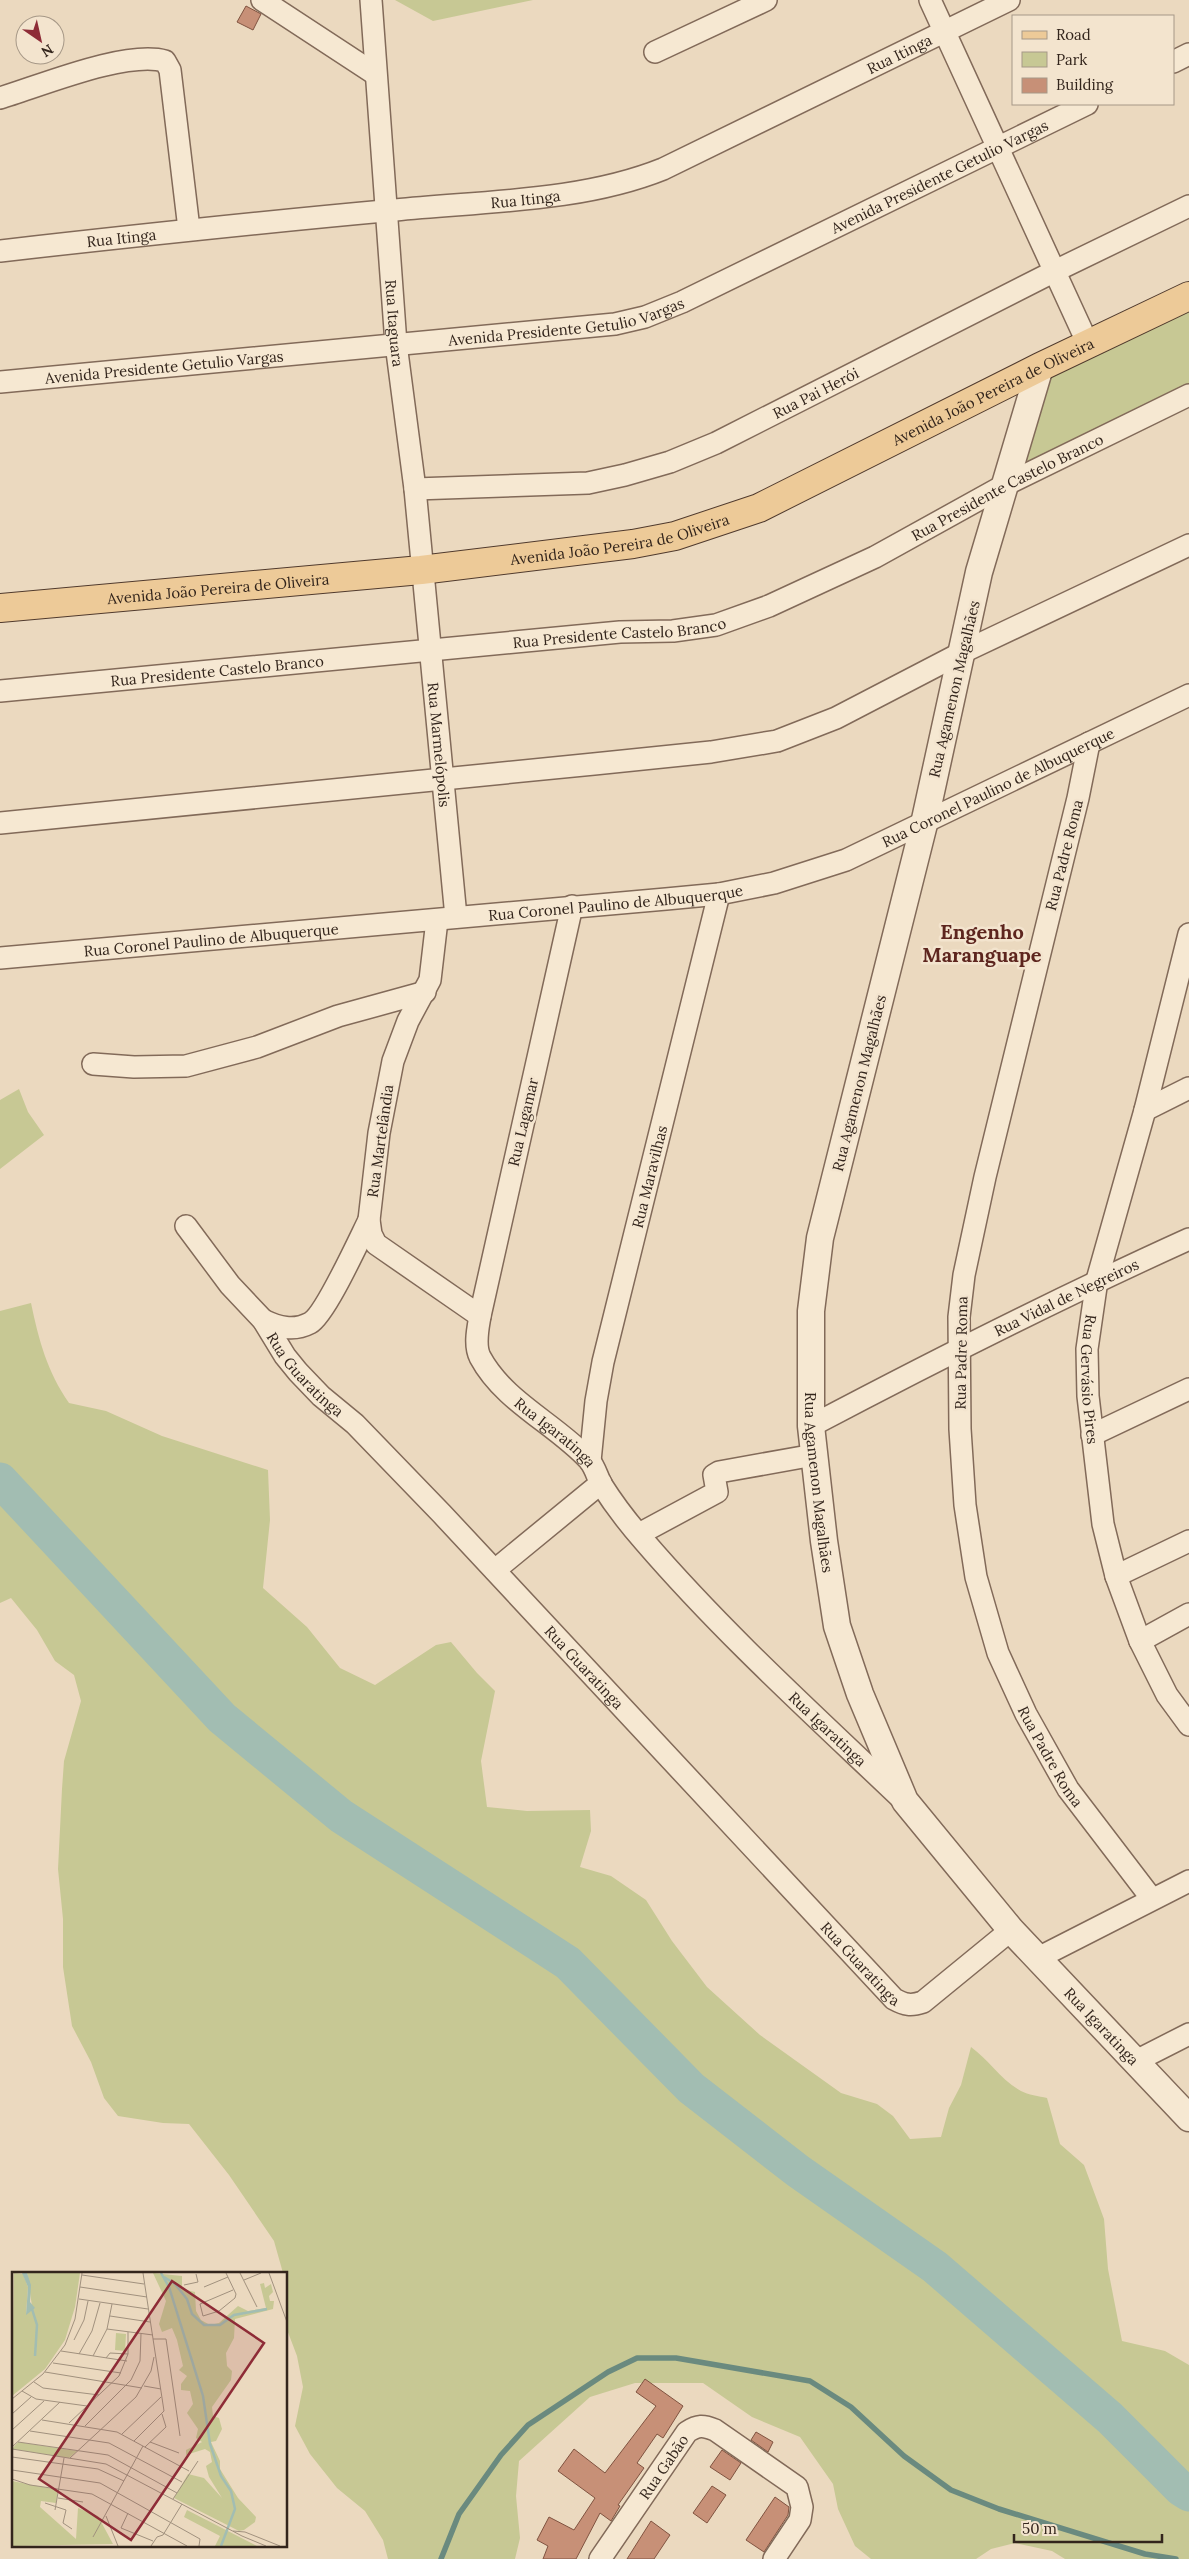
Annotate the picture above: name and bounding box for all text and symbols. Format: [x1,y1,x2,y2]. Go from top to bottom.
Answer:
north arrow [15,15,65,65]
legend [1012,15,1174,105]
text: Road [1056,25,1091,44]
street label: Rua Itinga [863,30,935,78]
text: N [38,40,57,61]
text: Park [1056,50,1087,69]
text: Building [1056,75,1114,94]
street label: Avenida Presidente Getulio Vargas [827,115,1051,238]
street label: Rua Itinga [490,185,562,212]
street label: Rua Itinga [86,224,157,251]
street label: Rua Itaguara [382,279,408,368]
street label: Avenida Presidente Getulio Vargas [446,293,687,349]
street label: Avenida João Pereira de Oliveira [888,333,1097,450]
street label: Avenida Presidente Getulio Vargas [43,346,284,387]
street label: Rua Pai Herói [769,363,862,422]
street label: Rua Presidente Castelo Branco [908,429,1106,545]
street label: Avenida João Pereira de Oliveira [508,509,732,569]
street label: Avenida João Pereira de Oliveira [105,569,330,608]
street label: Rua Agamenon Magalhães [924,598,984,780]
street label: Rua Presidente Castelo Branco [512,613,729,652]
street label: Rua Presidente Castelo Branco [110,651,325,690]
street label: Rua Marmelópolis [424,681,455,808]
street label: Rua Coronel Paulino de Albuquerque [878,723,1117,851]
street label: Rua Padre Roma [1041,797,1087,912]
street label: Rua Coronel Paulino de Albuquerque [487,880,744,924]
street label: Rua Coronel Paulino de Albuquerque [83,919,339,960]
district label: Engenho Maranguape [922,919,1042,967]
street label: Rua Agamenon Magalhães [828,993,890,1173]
street label: Rua Lagamar [504,1075,543,1168]
street label: Rua Martelândia [363,1083,397,1199]
street label: Rua Maravilhas [627,1123,671,1230]
street label: Rua Vidal de Negreiros [991,1254,1142,1340]
street label: Rua Padre Roma [951,1296,971,1410]
street label: Rua Gervásio Pires [1077,1313,1103,1445]
street label: Rua Guaratinga [263,1328,348,1421]
street label: Rua Agamenon Magalhães [801,1392,838,1574]
street label: Rua Igaratinga [511,1393,601,1471]
street label: Rua Guaratinga [541,1621,628,1713]
street label: Rua Igaratinga [785,1687,871,1770]
street label: Rua Padre Roma [1014,1703,1088,1811]
street label: Rua Guaratinga [817,1917,903,2010]
street label: Rua Igaratinga [1061,1983,1143,2069]
inset map [12,2272,288,2546]
street label: Rua Gabão [634,2430,692,2503]
scale bar [1014,2512,1162,2544]
text: 50 m [1022,2519,1057,2538]

